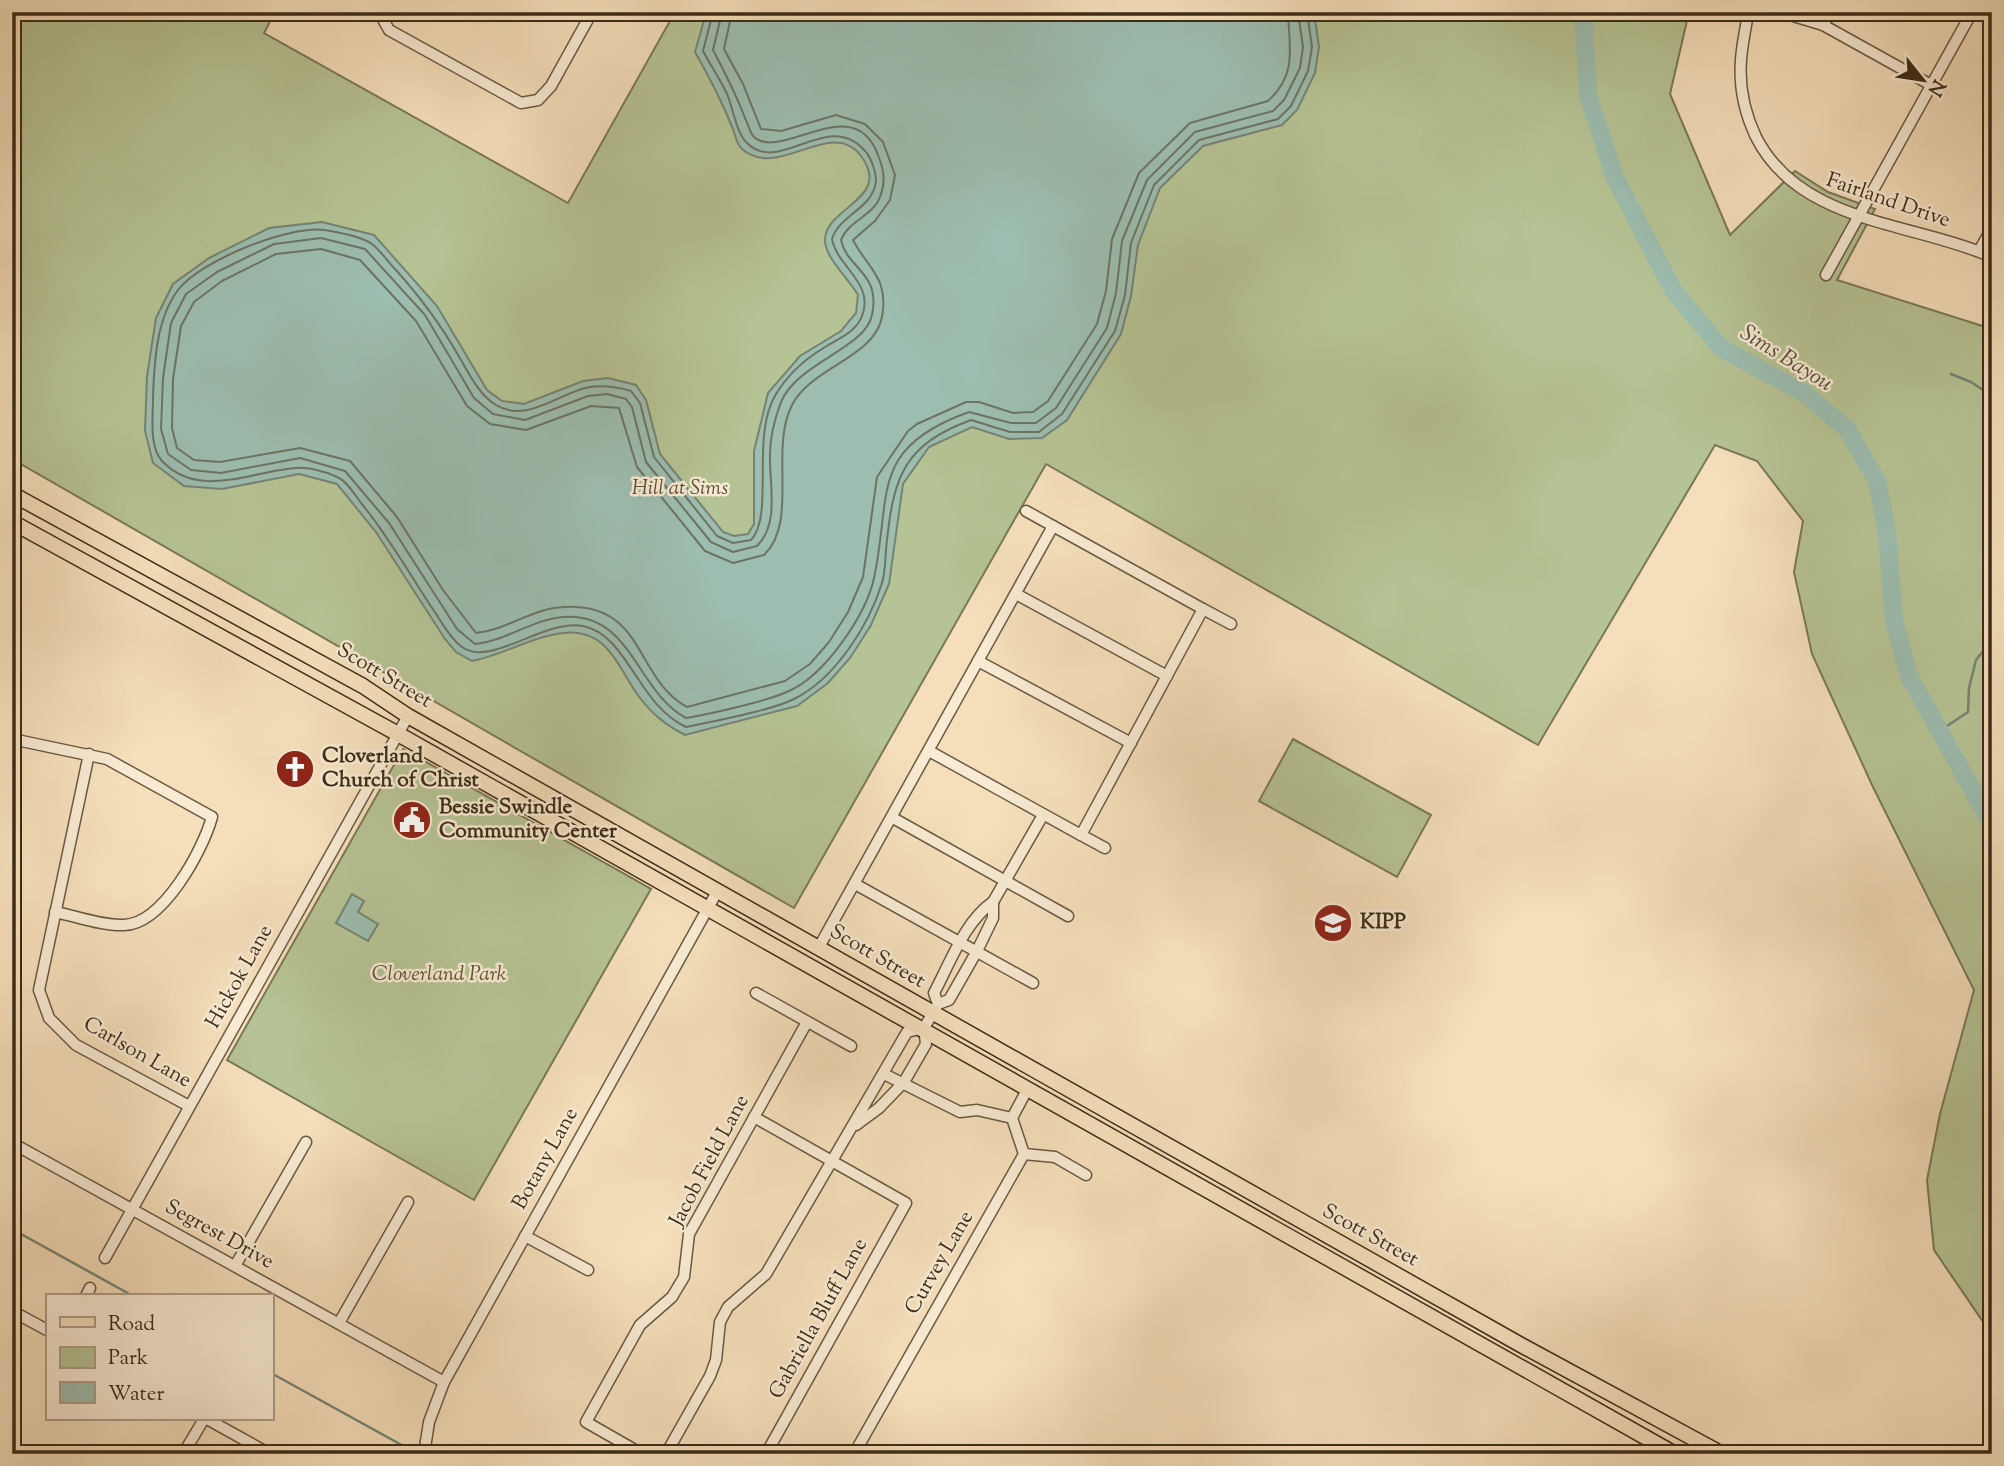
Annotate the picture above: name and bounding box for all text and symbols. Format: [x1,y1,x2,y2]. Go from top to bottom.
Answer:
north arrow [1888,46,1958,116]
text: N [1920,74,1951,101]
street label: Fairland Drive [1822,166,1954,236]
water label: Sims Bayou [1733,317,1839,401]
park label: Hill at Sims [632,474,728,504]
street label: Scott Street [331,636,437,716]
place label: Cloverland Church of Christ [322,742,480,796]
church icon: Cloverland Church of Christ [274,748,316,790]
place label: Bessie Swindle Community Center [439,793,617,847]
public building icon: Bessie Swindle Community Center [391,799,433,841]
school or university icon: KIPP [1312,902,1354,944]
place label: KIPP [1360,908,1406,938]
street label: Scott Street [823,917,931,997]
street label: Hickok Lane [199,920,281,1034]
park label: Cloverland Park [372,960,507,990]
street label: Carlson Lane [77,1010,197,1096]
street label: Jacob Field Lane [662,1090,757,1233]
street label: Botany Lane [506,1103,586,1215]
street label: Segrest Drive [159,1193,279,1277]
street label: Scott Street [1316,1197,1424,1275]
street label: Curvey Lane [898,1205,982,1321]
street label: Gabriella Bluff Lane [762,1233,876,1405]
legend [46,1294,273,1420]
text: Road [108,1310,155,1340]
text: Park [108,1344,149,1374]
text: Water [108,1380,165,1410]

